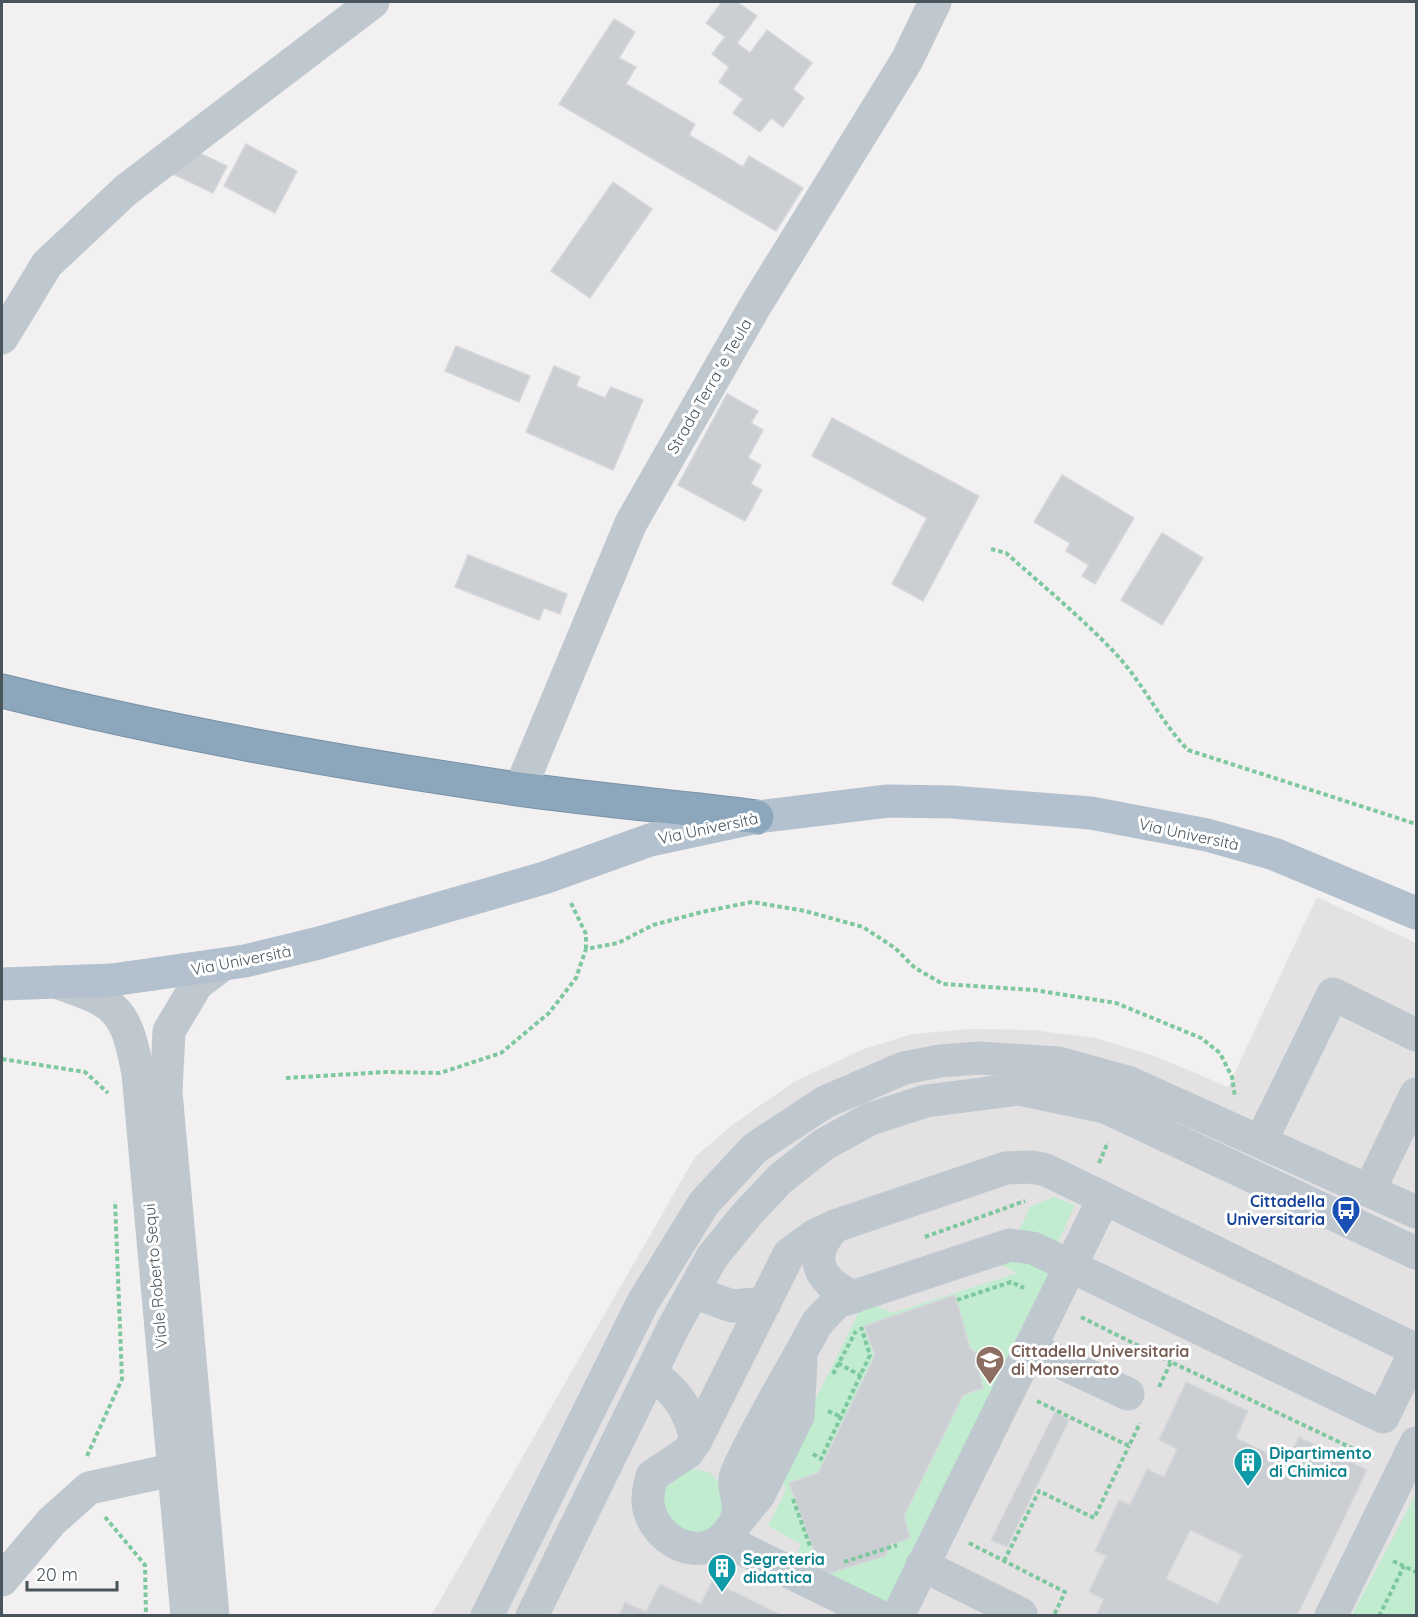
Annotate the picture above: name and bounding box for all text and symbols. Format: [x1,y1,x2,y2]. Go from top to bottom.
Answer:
street label: Strada Terra 'e Teula [662,315,756,457]
street label: Via Università [656,808,760,848]
street label: Via Università [1137,814,1241,854]
street label: Via Università [189,940,293,980]
place label: Cittadella Universitaria [1226,1191,1325,1229]
bus stop icon: Cittadella Universitaria [1330,1194,1362,1236]
street label: Viale Roberto Sequi [139,1203,171,1349]
place label: Cittadella Universitaria di Monserrato [1011,1341,1189,1379]
school or university icon: Cittadella Universitaria di Monserrato [974,1344,1006,1386]
place label: Dipartimento di Chimica [1269,1443,1372,1481]
building icon: Dipartimento di Chimica [1232,1446,1264,1488]
place label: Segreteria didattica [743,1549,825,1587]
building icon: Segreteria didattica [706,1552,738,1594]
scale bar [27,1554,117,1592]
text: 20 m [36,1563,78,1586]

